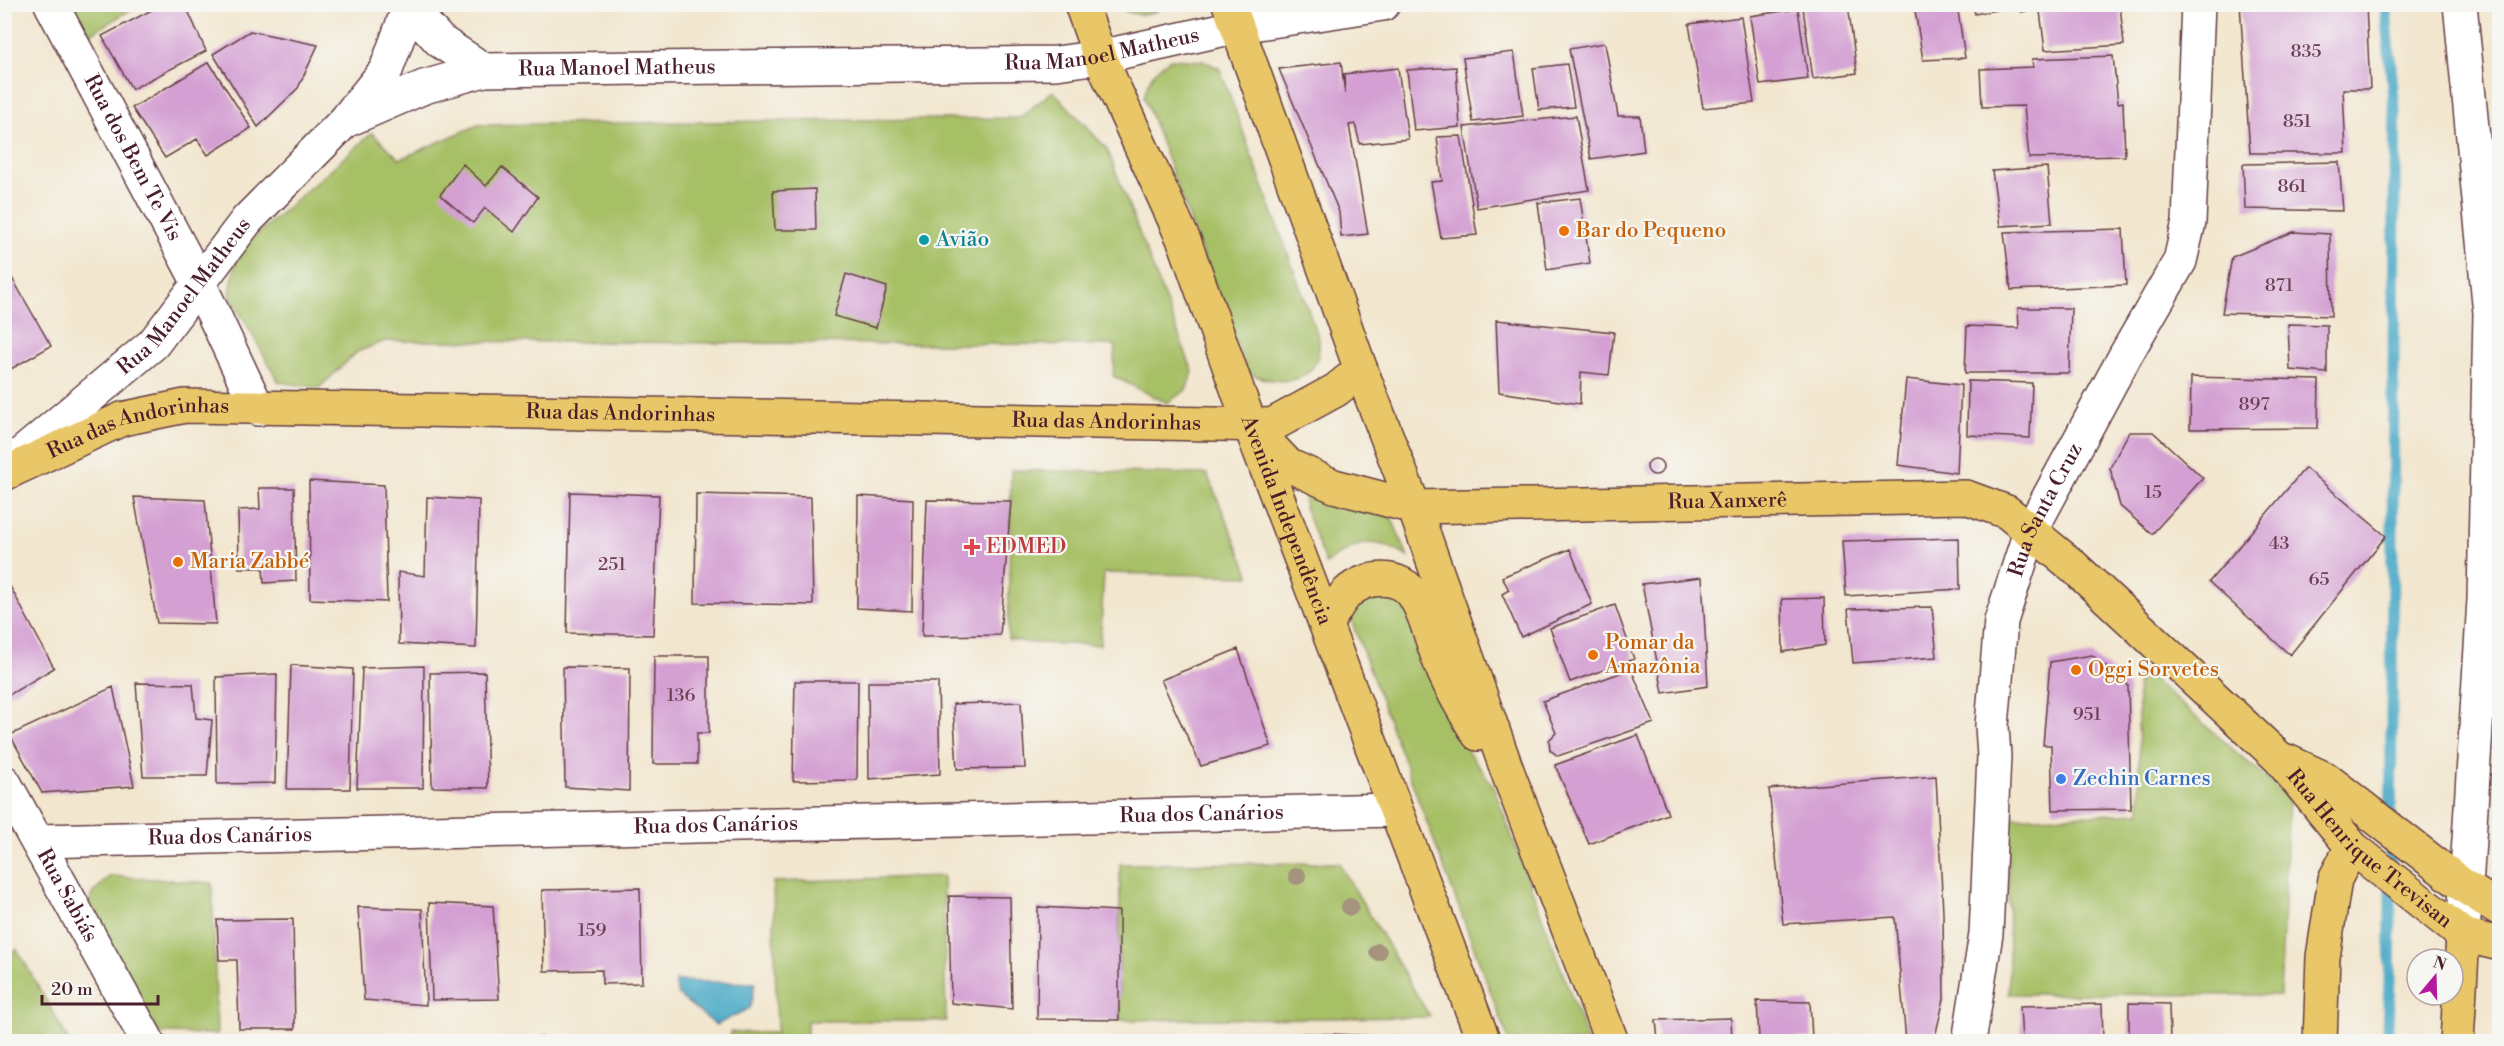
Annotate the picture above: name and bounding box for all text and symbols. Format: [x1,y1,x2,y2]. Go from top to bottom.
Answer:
street label: Rua Manoel Matheus [1004,22,1202,77]
house number: 835 [2291,40,2322,63]
street label: Rua Manoel Matheus [518,54,716,83]
street label: Rua dos Bem Te Vis [78,70,187,245]
house number: 851 [2283,110,2312,133]
house number: 861 [2277,175,2307,198]
street label: Rua Manoel Matheus [112,213,257,381]
place label: Bar do Pequeno [1575,218,1726,244]
marker: Bar do Pequeno [1557,224,1571,238]
place label: Avião [935,227,989,253]
marker: Avião [917,233,931,247]
house number: 871 [2265,274,2293,297]
street label: Rua das Andorinhas [43,393,230,465]
house number: 897 [2238,393,2270,416]
street label: Rua das Andorinhas [525,399,715,428]
street label: Rua das Andorinhas [1011,407,1201,437]
street label: Avenida Independência [1234,411,1338,629]
street label: Rua Santa Cruz [2003,438,2089,580]
house number: 15 [2144,481,2162,504]
street label: Rua Xanxerê [1667,487,1788,515]
house number: 43 [2269,532,2289,555]
place label: EDMED [986,534,1066,560]
marker: EDMED [963,538,981,556]
place label: Maria Zabbé [190,549,309,575]
house number: 251 [598,553,626,576]
marker: Maria Zabbé [171,555,185,569]
house number: 65 [2309,568,2329,591]
place label: Pomar da Amazônia [1604,630,1701,680]
marker: Pomar da Amazônia [1586,648,1600,662]
place label: Oggi Sorvetes [2088,657,2219,683]
marker: Oggi Sorvetes [2069,663,2083,677]
house number: 136 [667,684,695,707]
house number: 951 [2073,703,2102,726]
street label: Rua Henrique Trevisan [2281,764,2458,935]
place label: Zechin Carnes [2073,766,2211,792]
marker: Zechin Carnes [2054,772,2068,786]
street label: Rua dos Canários [1119,800,1284,829]
street label: Rua dos Canários [633,811,798,840]
street label: Rua dos Canários [147,822,312,851]
street label: Rua Sabiás [31,844,103,947]
house number: 159 [578,919,606,942]
north arrow [2405,947,2465,1007]
text: N [2430,952,2449,975]
scale bar [42,968,158,1006]
text: 20 m [51,978,93,1001]

